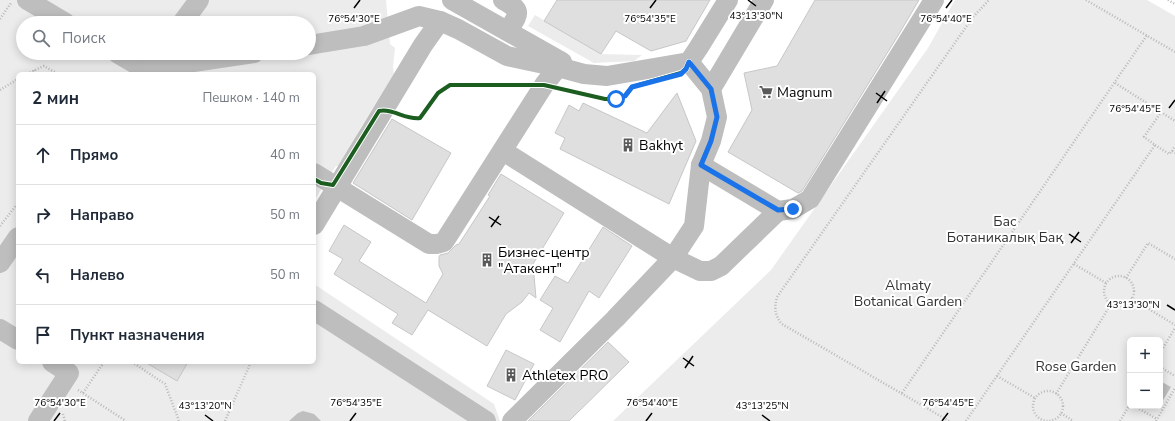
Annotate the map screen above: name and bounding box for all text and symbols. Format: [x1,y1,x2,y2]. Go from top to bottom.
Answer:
text: 43°13'30"N [729,9,783,23]
text: 76°54'30"E [328,12,380,26]
text: 76°54'35"E [624,12,676,26]
text: 76°54'40"E [920,12,972,26]
search box [16,16,316,60]
icon: search [30,27,52,49]
text: Поиск [62,28,106,48]
place label: Magnum [777,83,832,102]
supermarket icon: Magnum [758,84,774,100]
text: 2 мин [32,87,79,110]
text: Пешком · 140 m [202,89,300,107]
route start [607,90,625,108]
text: 76°54'45"E [1109,102,1161,116]
place label: Bakhyt [639,136,683,155]
building icon: Bakhyt [620,137,636,153]
icon: ahead [32,144,54,166]
text: Прямо [70,145,118,165]
text: 40 m [270,146,300,164]
route end [784,200,802,218]
icon: right [32,204,54,226]
text: Направо [70,205,134,225]
text: 50 m [270,206,300,224]
park label: Бас Ботаникалық Бақ [947,212,1063,247]
place label: Бизнес-центр "Атакент" [498,243,589,278]
building icon: Бизнес-центр "Атакент" [479,252,495,268]
icon: left [32,264,54,286]
text: Налево [70,265,125,285]
text: 50 m [270,266,300,284]
park label: Almaty Botanical Garden [854,276,962,311]
text: 43°13'30"N [1106,298,1160,312]
icon: arrive [32,324,54,346]
text: Пункт назначения [70,325,205,345]
map controls [1127,337,1163,409]
button: + [1127,337,1163,373]
park label: Rose Garden [1036,357,1116,376]
place label: Athletex PRO [522,366,608,385]
building icon: Athletex PRO [503,367,519,383]
button: − [1127,373,1163,409]
text: 76°54'30"E [34,396,86,410]
text: 76°54'35"E [330,396,382,410]
text: 76°54'40"E [626,396,678,410]
text: 76°54'45"E [922,396,974,410]
text: 43°13'20"N [178,399,232,413]
text: 43°13'25"N [735,399,789,413]

